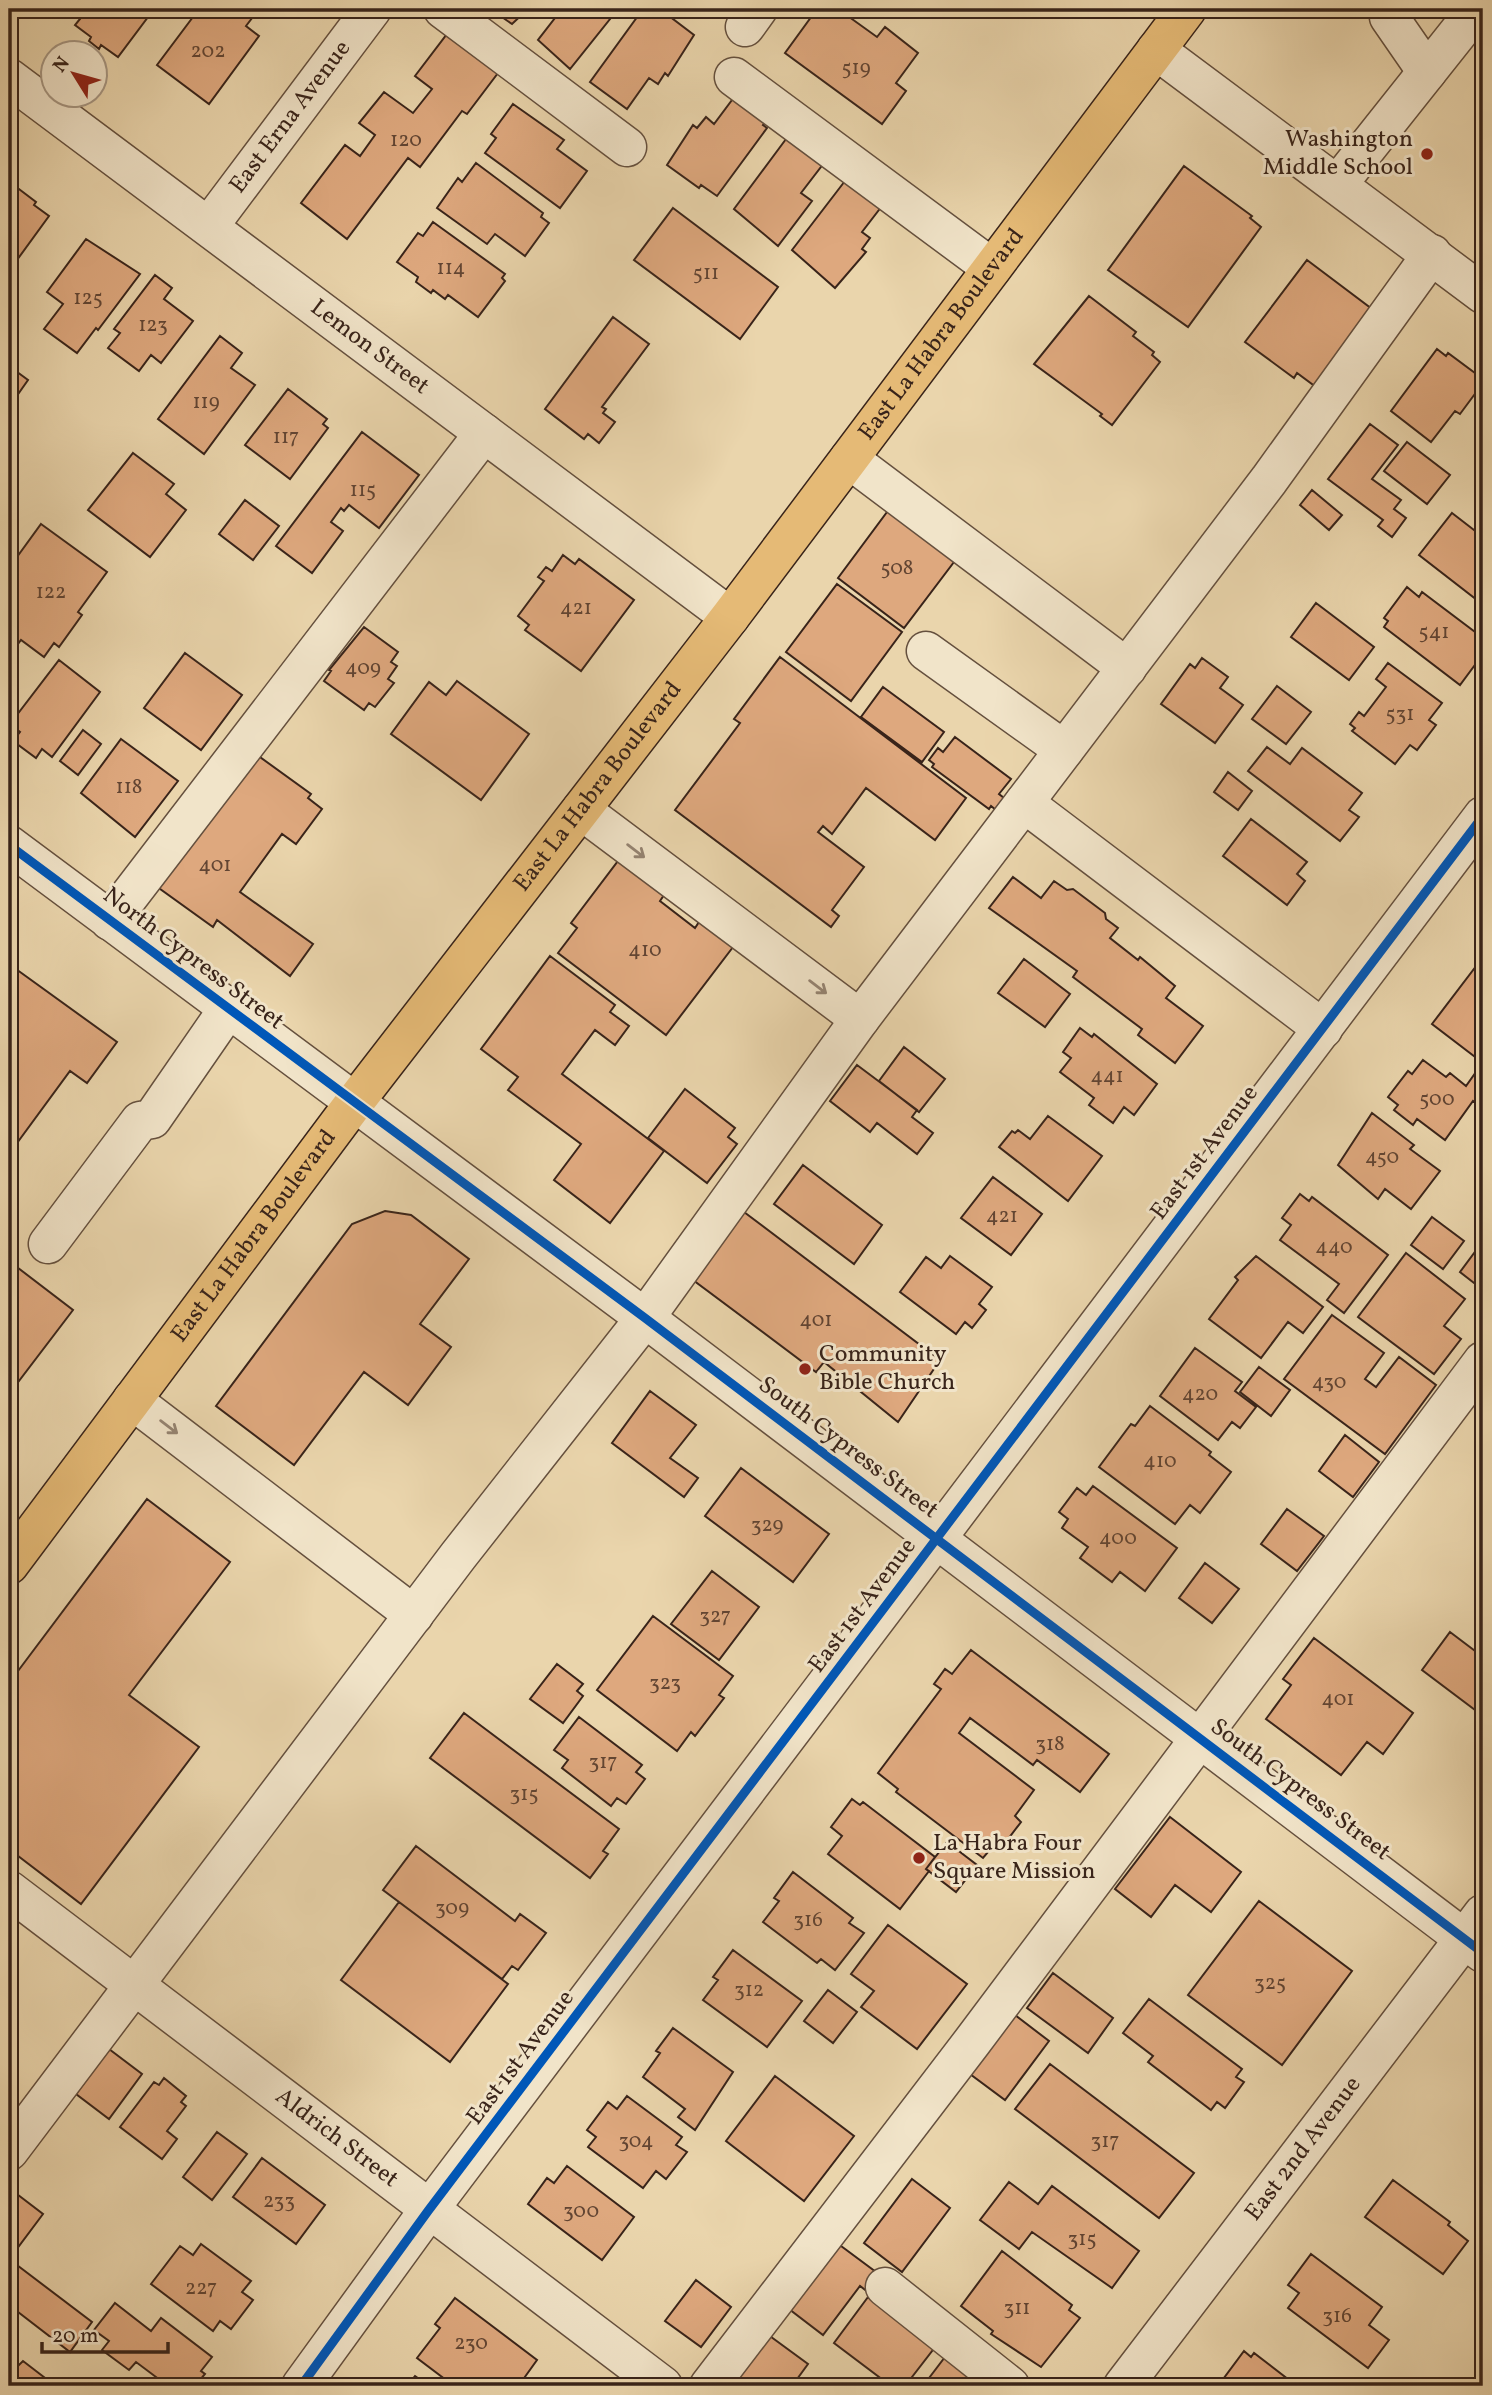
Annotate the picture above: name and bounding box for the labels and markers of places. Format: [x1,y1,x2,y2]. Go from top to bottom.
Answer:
place label: Washington Middle School [1263,123,1413,185]
marker: Washington Middle School [1419,146,1435,162]
place label: Community Bible Church [819,1338,955,1400]
marker: Community Bible Church [797,1361,813,1377]
place label: La Habra Four Square Mission [933,1827,1096,1889]
marker: La Habra Four Square Mission [911,1850,927,1866]

